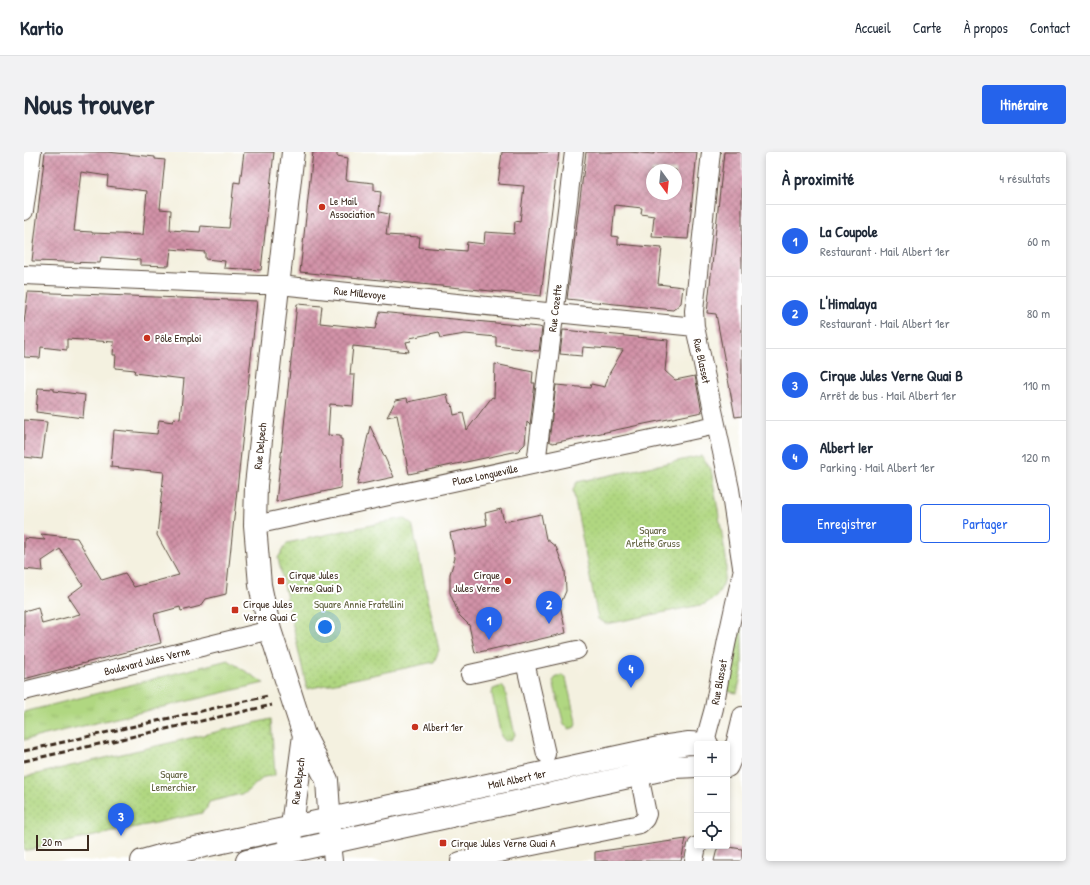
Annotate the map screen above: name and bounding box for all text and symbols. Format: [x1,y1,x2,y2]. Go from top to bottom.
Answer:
text: Kartio [20,15,63,41]
text: Accueil [855,18,891,37]
text: Carte [913,18,942,37]
text: À propos [964,18,1008,37]
text: Contact [1030,18,1070,37]
text: Nous trouver [24,85,155,123]
button: Itinéraire [982,85,1066,124]
north arrow [646,164,682,200]
text: À proximité [782,167,854,190]
text: 4 résultats [999,169,1050,187]
place label: Le Mail Association [330,194,375,221]
marker: Le Mail Association [317,202,327,212]
text: La Coupole [820,221,878,242]
text: 1 [793,232,797,250]
text: 60 m [1027,232,1050,250]
text: Restaurant · Mail Albert 1er [820,242,950,260]
street label: Rue Millevoye [333,283,387,303]
street label: Rue Cozette [545,283,565,333]
text: L'Himalaya [820,293,877,314]
text: 2 [792,304,798,322]
text: 80 m [1027,304,1050,322]
text: Restaurant · Mail Albert 1er [820,314,950,332]
place label: Pôle Emploi [155,331,201,345]
marker: Pôle Emploi [142,333,152,343]
street label: Rue Blasset [690,337,714,385]
text: Cirque Jules Verne Quai B [820,365,963,386]
text: 3 [792,376,798,394]
text: 110 m [1023,376,1050,394]
text: Arrêt de bus · Mail Albert 1er [820,386,956,404]
street label: Rue Delpech [251,422,269,470]
text: Albert Ier [820,437,873,458]
text: 4 [793,448,797,466]
text: 120 m [1022,448,1050,466]
text: Parking · Mail Albert 1er [820,458,935,476]
street label: Place Longueville [451,461,520,489]
button: Enregistrer [782,504,912,543]
button: Partager [920,504,1050,543]
park label: Square Arlette Gruss [626,523,680,550]
place label: Cirque Jules Verne Quai D [289,568,343,595]
place label: Cirque Jules Verne [453,568,501,595]
marker: Cirque Jules Verne Quai D [276,576,286,586]
marker: Cirque Jules Verne [503,576,513,586]
pin: 2 [536,591,562,624]
place label: Cirque Jules Verne Quai C [243,597,297,624]
park label: Square Annie Fratellini [314,597,404,611]
marker: Cirque Jules Verne Quai C [230,605,240,615]
pin: 1 [476,607,502,640]
your location [315,617,335,637]
street label: Boulevard Jules Verne [103,643,192,678]
pin: 4 [618,655,644,688]
street label: Rue Blasset [708,658,730,706]
place label: Albert 1er [423,720,464,734]
marker: Albert 1er [410,722,420,732]
map controls [694,741,730,849]
button: + [694,741,730,777]
street label: Rue Delpech [288,757,308,805]
street label: Mail Albert 1er [487,766,548,792]
park label: Square Lemerchier [152,767,197,794]
button: − [694,777,730,813]
pin: 3 [108,803,134,836]
button: locate [694,813,730,849]
scale bar [36,833,89,852]
text: 20 m [42,835,62,849]
place label: Cirque Jules Verne Quai A [451,836,556,850]
marker: Cirque Jules Verne Quai A [438,838,448,848]

